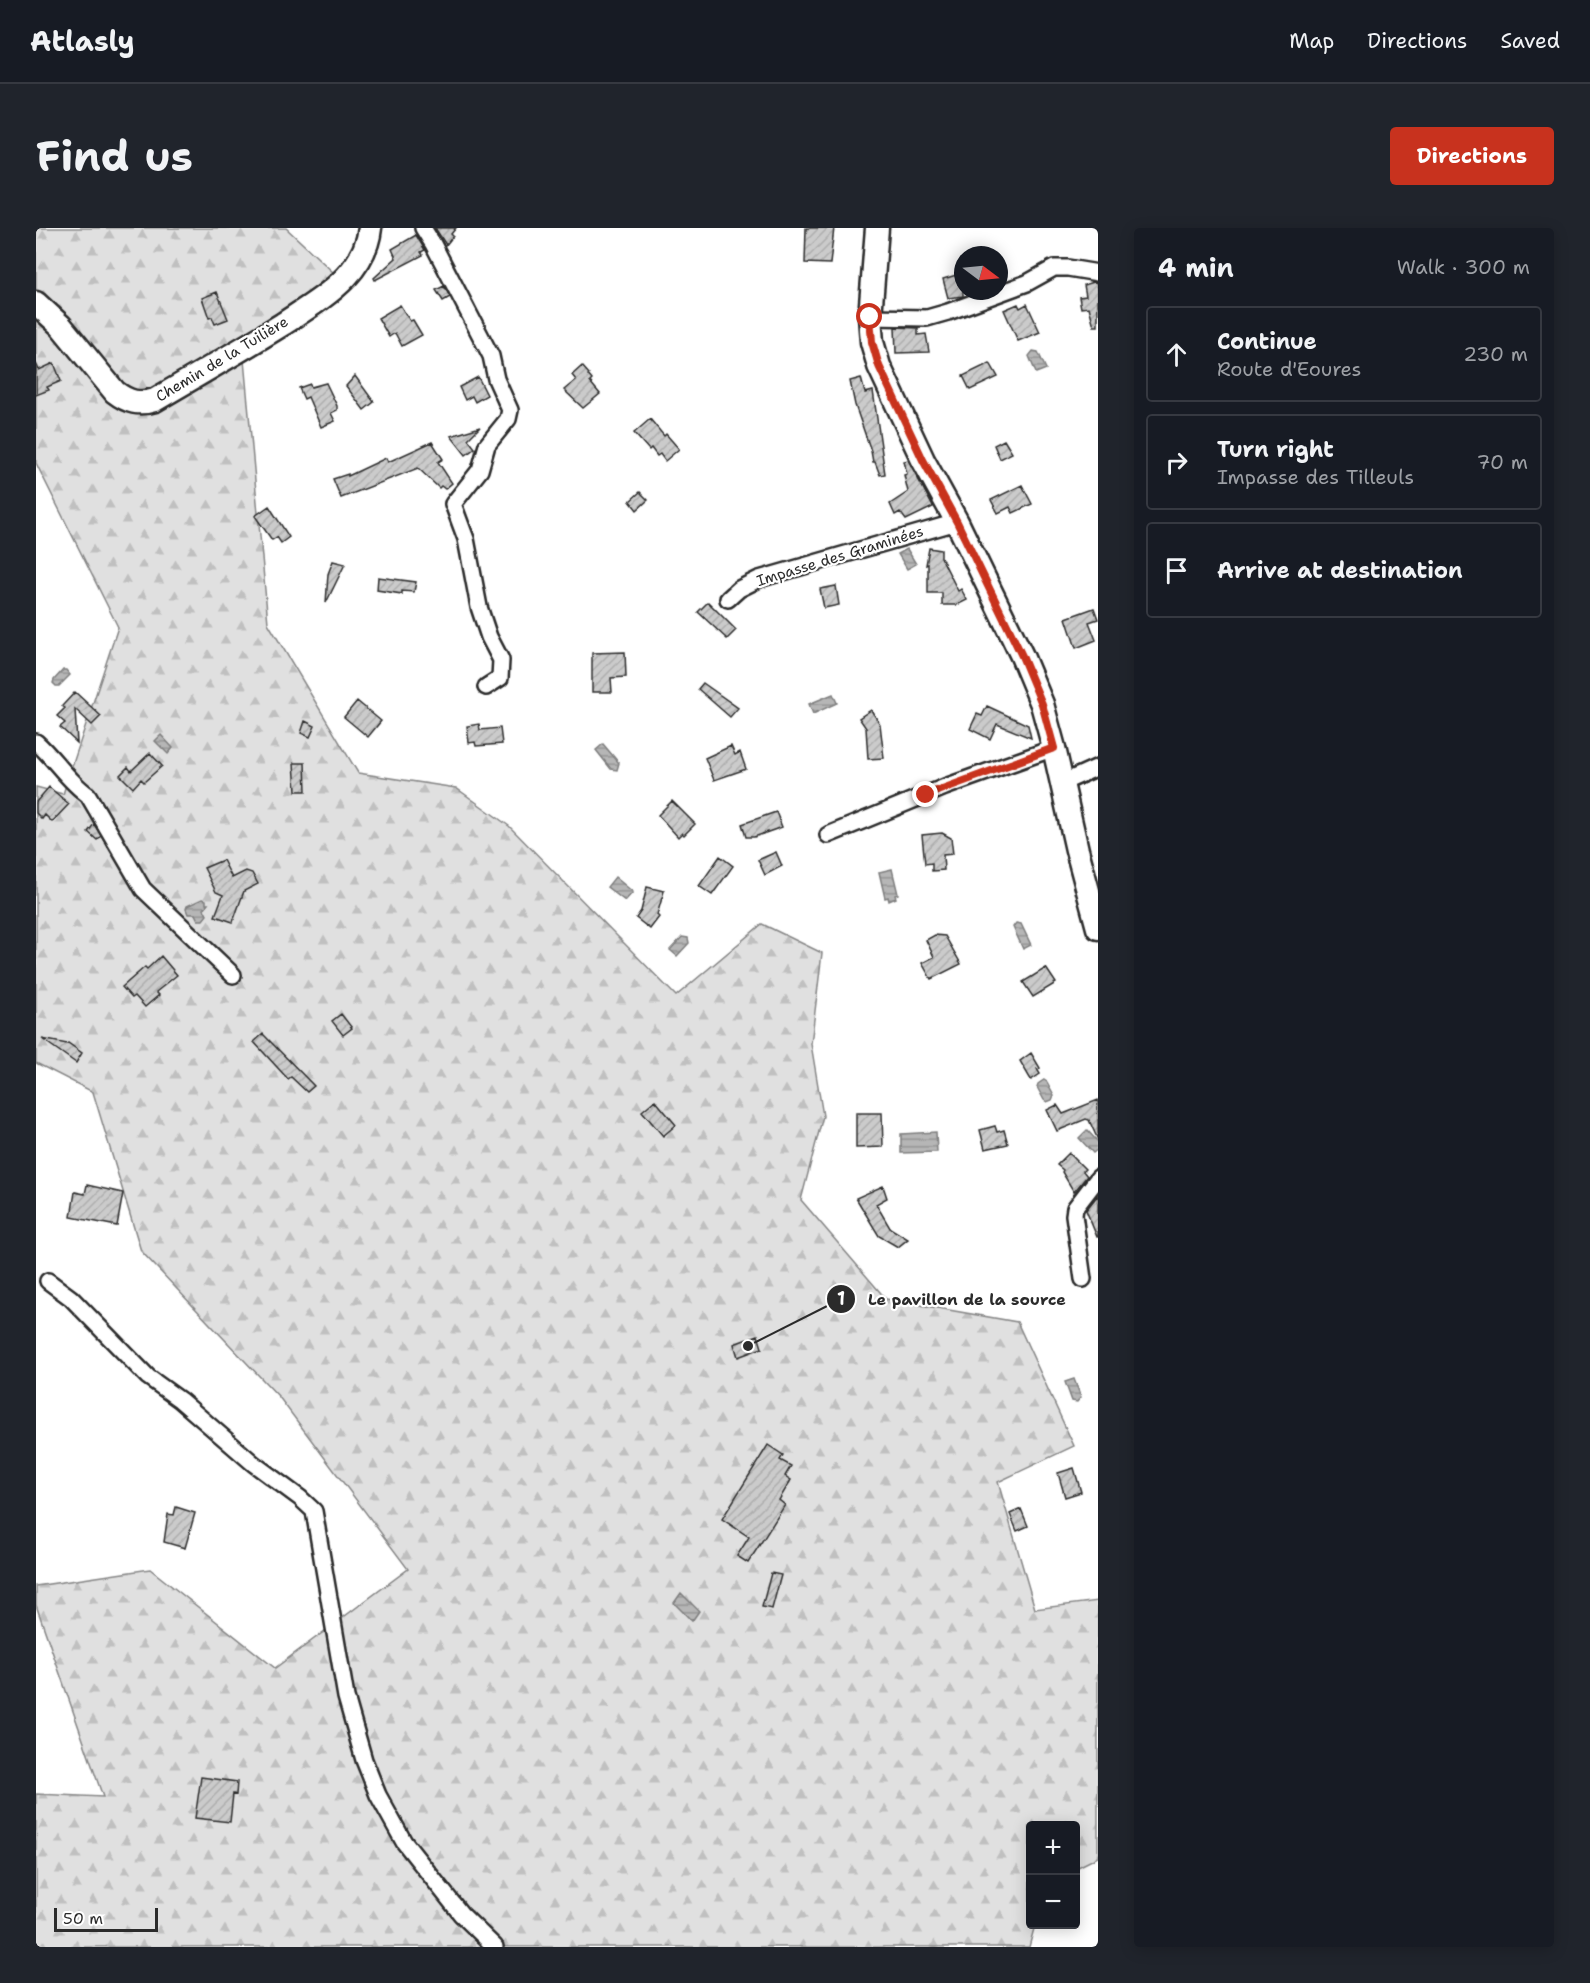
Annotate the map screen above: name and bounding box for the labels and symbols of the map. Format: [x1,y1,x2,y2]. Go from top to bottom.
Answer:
north arrow [954,246,1008,300]
route start [856,303,882,329]
street label: Chemin de la Tuilière [152,311,292,407]
street label: Impasse des Graminées [754,521,926,591]
route end [912,781,938,807]
callout: Le pavillon de la source [826,1282,1078,1316]
text: 1 [837,1287,845,1311]
text: Le pavillon de la source [868,1289,1066,1310]
scale bar [54,1905,158,1932]

